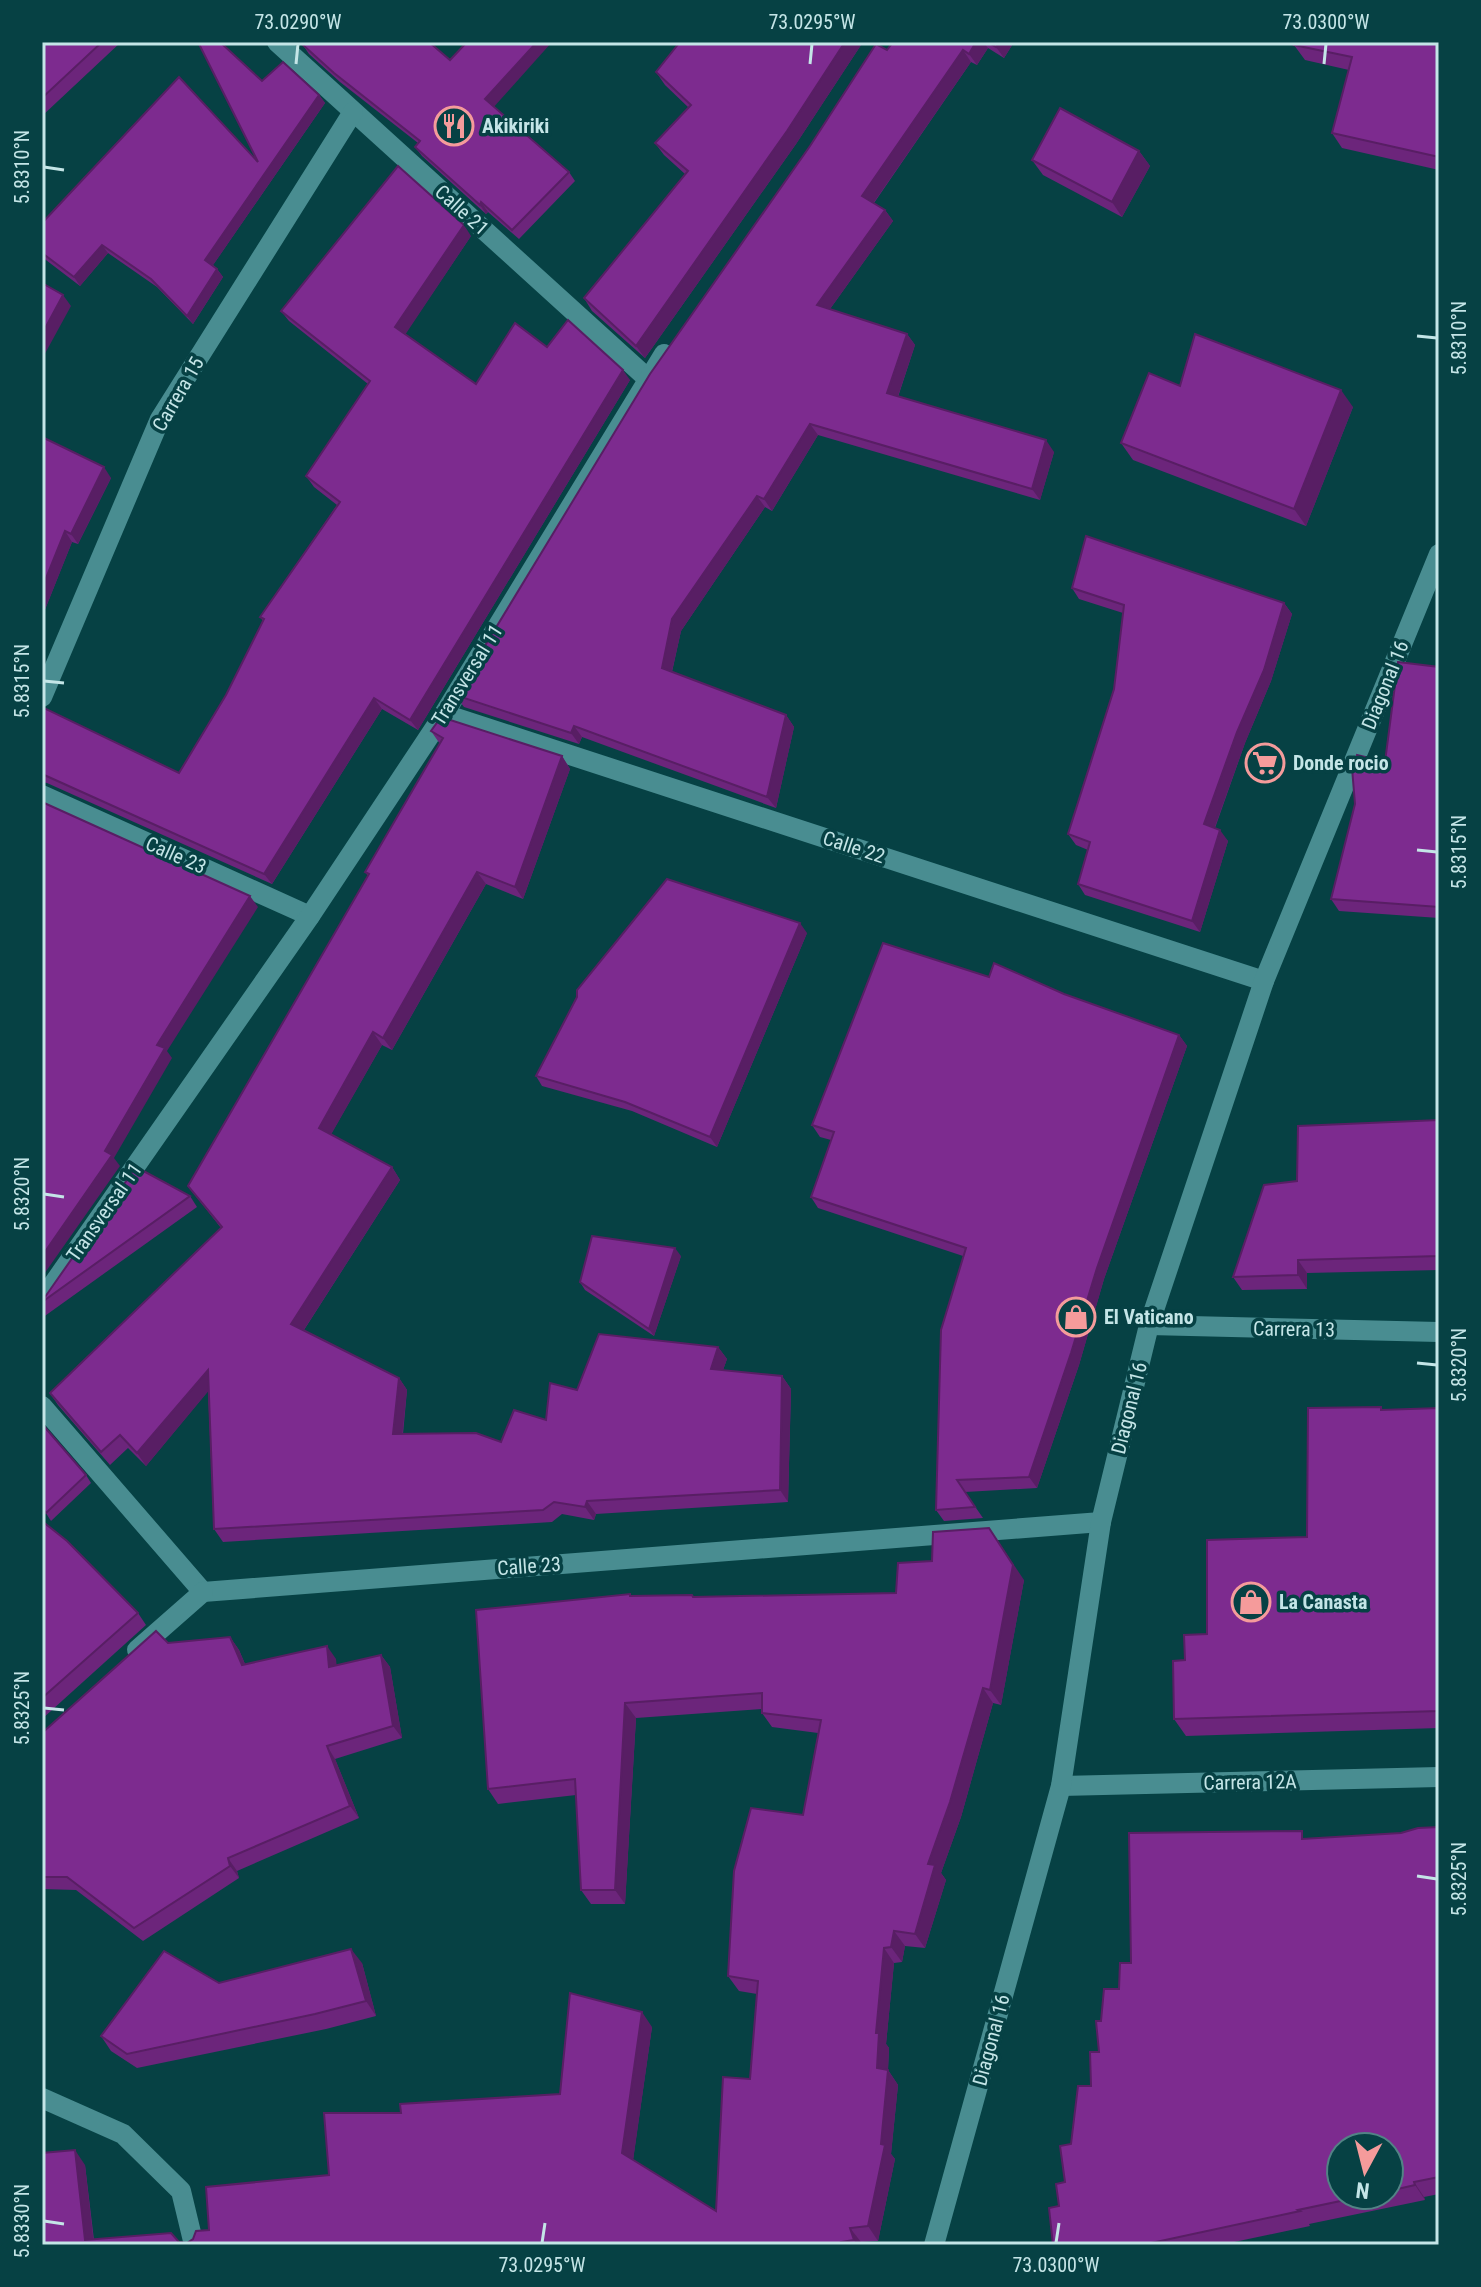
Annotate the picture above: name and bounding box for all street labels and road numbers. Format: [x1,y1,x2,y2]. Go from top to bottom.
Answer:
street label: Calle 21 [430,180,494,240]
street label: Carrera 15 [147,352,209,435]
street label: Transversal 11 [426,620,508,730]
street label: Diagonal 16 [1356,637,1414,733]
street label: Calle 22 [820,826,888,868]
street label: Calle 23 [142,831,210,879]
street label: Transversal 11 [61,1158,147,1266]
street label: Carrera 13 [1253,1316,1335,1342]
street label: Diagonal 16 [1106,1360,1152,1456]
street label: Calle 23 [496,1552,562,1580]
street label: Carrera 12A [1203,1769,1297,1795]
street label: Diagonal 16 [967,1992,1015,2088]

